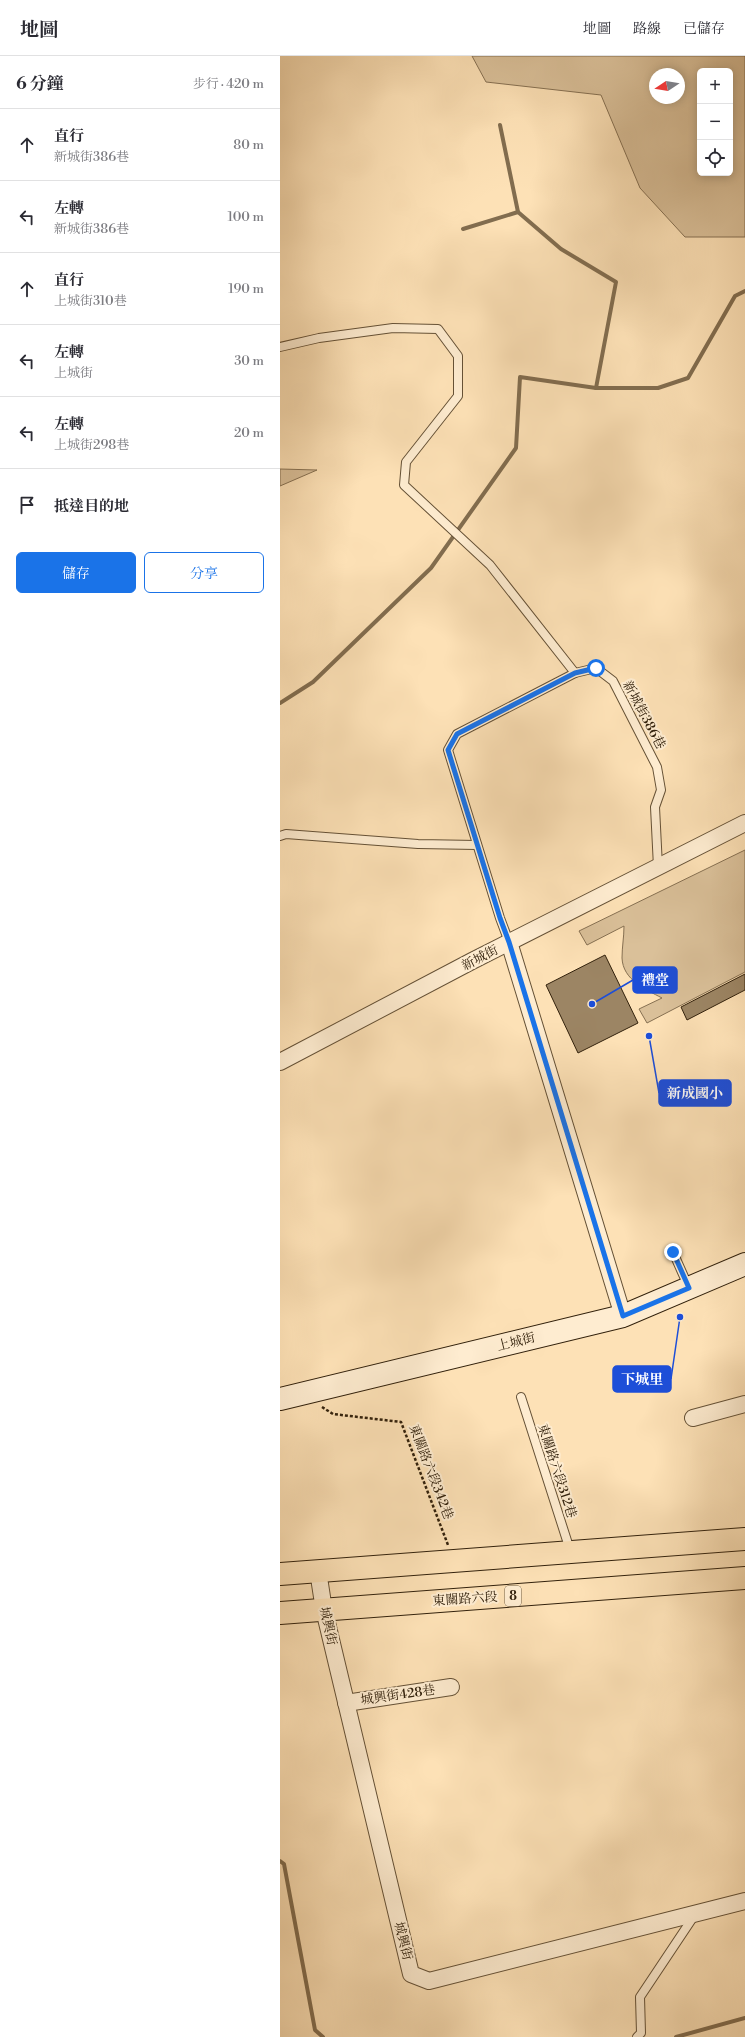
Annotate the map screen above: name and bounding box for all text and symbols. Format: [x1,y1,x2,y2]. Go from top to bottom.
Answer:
text: 地圖 [20,18,58,42]
text: 地圖 [583,20,611,38]
text: 路線 [633,20,661,38]
text: 已儲存 [683,20,725,38]
north arrow [649,68,685,104]
map controls [697,68,733,176]
button: + [697,68,733,104]
text: 6 分鐘 [16,73,63,95]
text: 步行 · 420 m [193,76,264,92]
button: − [697,104,733,140]
text: 直行 [54,127,84,146]
icon: ahead [16,134,38,156]
text: 80 m [233,137,264,153]
button: locate [697,140,733,176]
text: 新城街386巷 [54,149,129,165]
text: 左轉 [54,199,84,218]
icon: left [16,206,38,228]
text: 100 m [228,209,264,225]
text: 新城街386巷 [54,221,129,237]
text: 直行 [54,271,84,290]
icon: ahead [16,278,38,300]
text: 190 m [228,281,264,297]
text: 上城街310巷 [54,293,127,309]
text: 左轉 [54,343,84,362]
icon: left [16,350,38,372]
text: 30 m [234,353,264,369]
text: 上城街 [54,365,93,381]
text: 左轉 [54,415,84,434]
icon: left [16,422,38,444]
text: 20 m [234,425,264,441]
text: 上城街298巷 [54,437,129,453]
icon: arrive [16,494,38,516]
text: 抵達目的地 [54,497,129,516]
button: 儲存 [16,552,136,593]
button: 分享 [144,552,264,593]
route start [587,659,605,677]
street label: 新城街386巷 [619,678,669,752]
street label: 新城街 [459,942,501,974]
callout: 禮堂 [633,967,677,993]
text: 禮堂 [641,972,669,990]
callout: 新成國小 [659,1080,731,1106]
text: 新成國小 [667,1085,723,1103]
route end [664,1243,682,1261]
street label: 上城街 [495,1330,537,1354]
callout: 下城里 [613,1366,671,1392]
text: 下城里 [621,1371,663,1389]
street label: 東關路六段342巷 [406,1422,456,1522]
street label: 東關路六段312巷 [534,1422,580,1520]
road number: 8 [505,1586,521,1606]
street label: 東關路六段 [432,1589,498,1609]
street label: 城興街 [316,1605,340,1647]
street label: 城興街428巷 [360,1682,436,1708]
street label: 城興街 [391,1920,415,1962]

